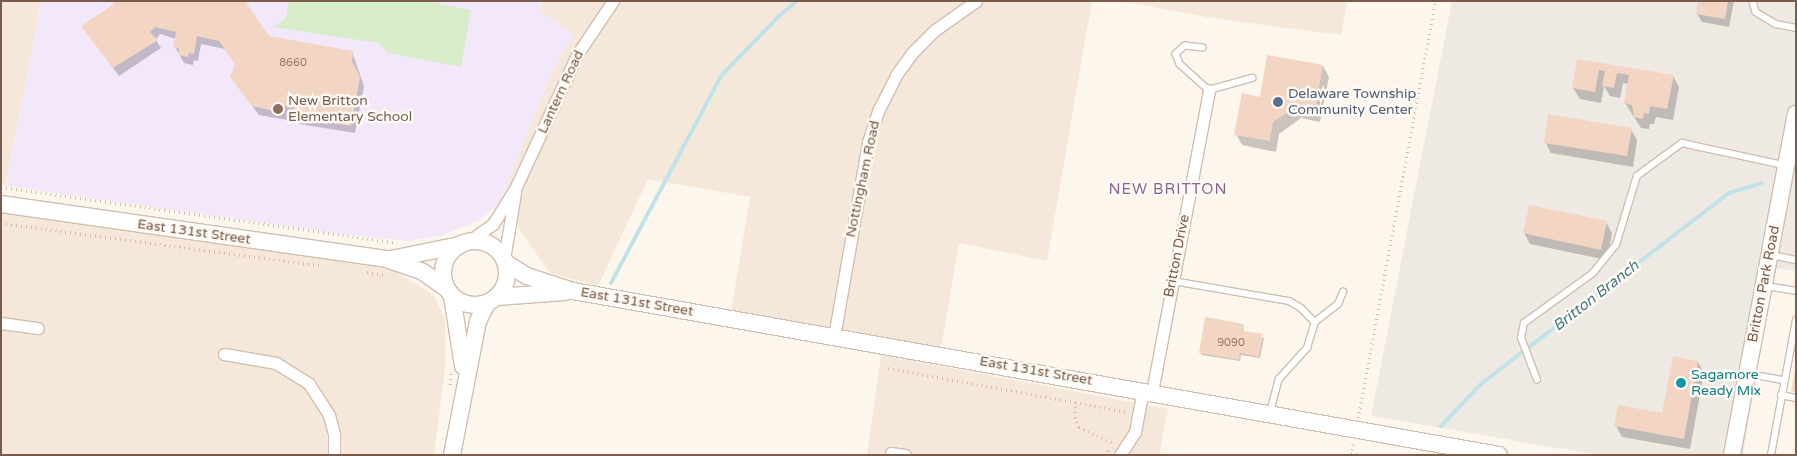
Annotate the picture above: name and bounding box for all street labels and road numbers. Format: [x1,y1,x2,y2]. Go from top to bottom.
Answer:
street label: Lantern Road [534,48,588,136]
street label: Nottingham Road [842,119,884,239]
street label: Britton Drive [1161,213,1193,299]
street label: East 131st Street [136,216,252,248]
street label: Britton Park Road [1744,224,1784,344]
street label: East 131st Street [579,284,695,320]
street label: East 131st Street [978,353,1094,389]

